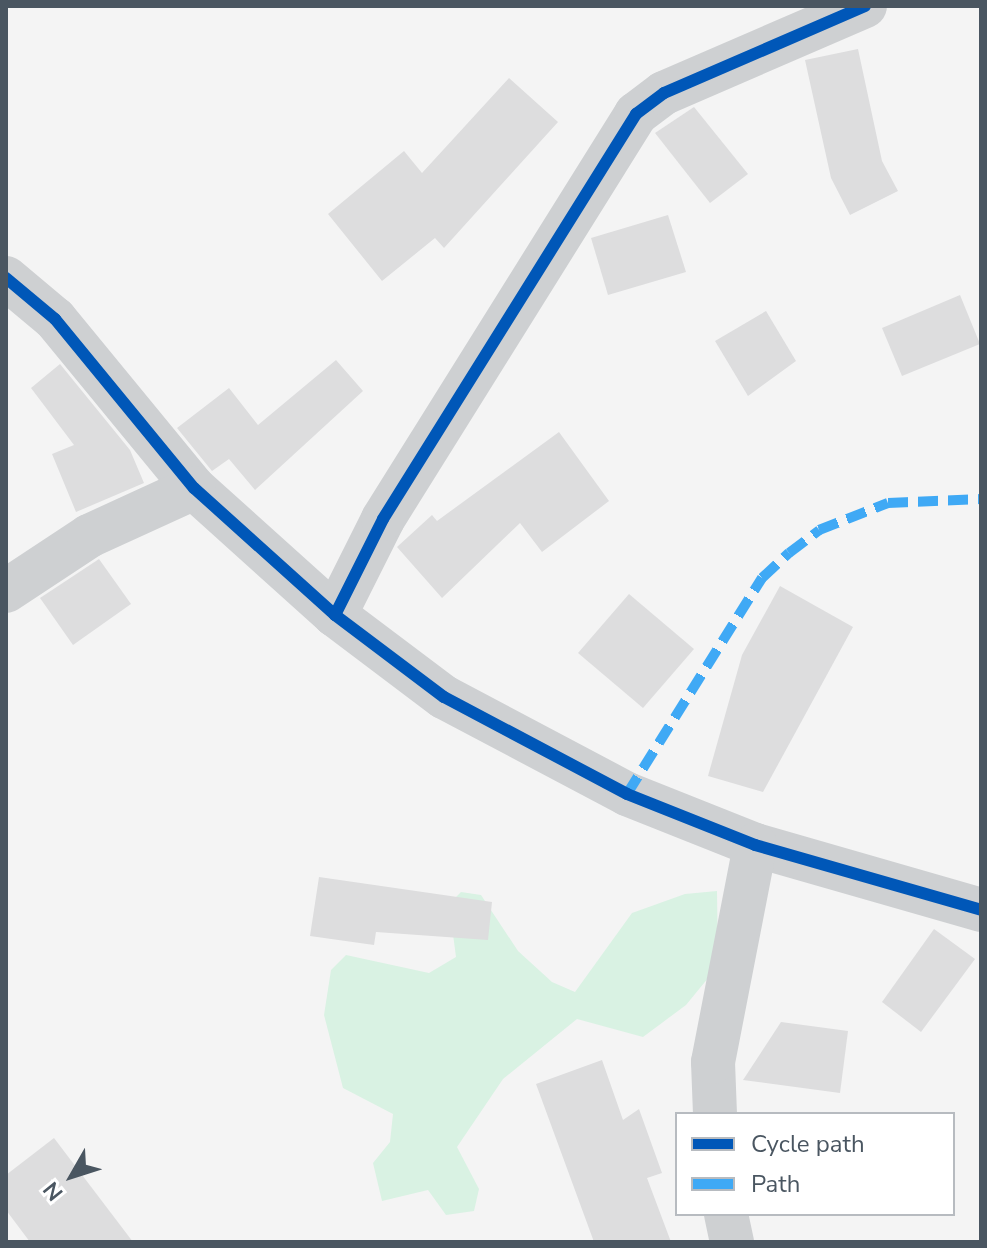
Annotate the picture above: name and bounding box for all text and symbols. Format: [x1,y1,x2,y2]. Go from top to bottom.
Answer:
legend [675,1112,955,1216]
text: Cycle path [751,1128,865,1160]
north arrow [32,1136,112,1216]
text: Path [751,1168,800,1200]
text: N [37,1175,70,1207]

